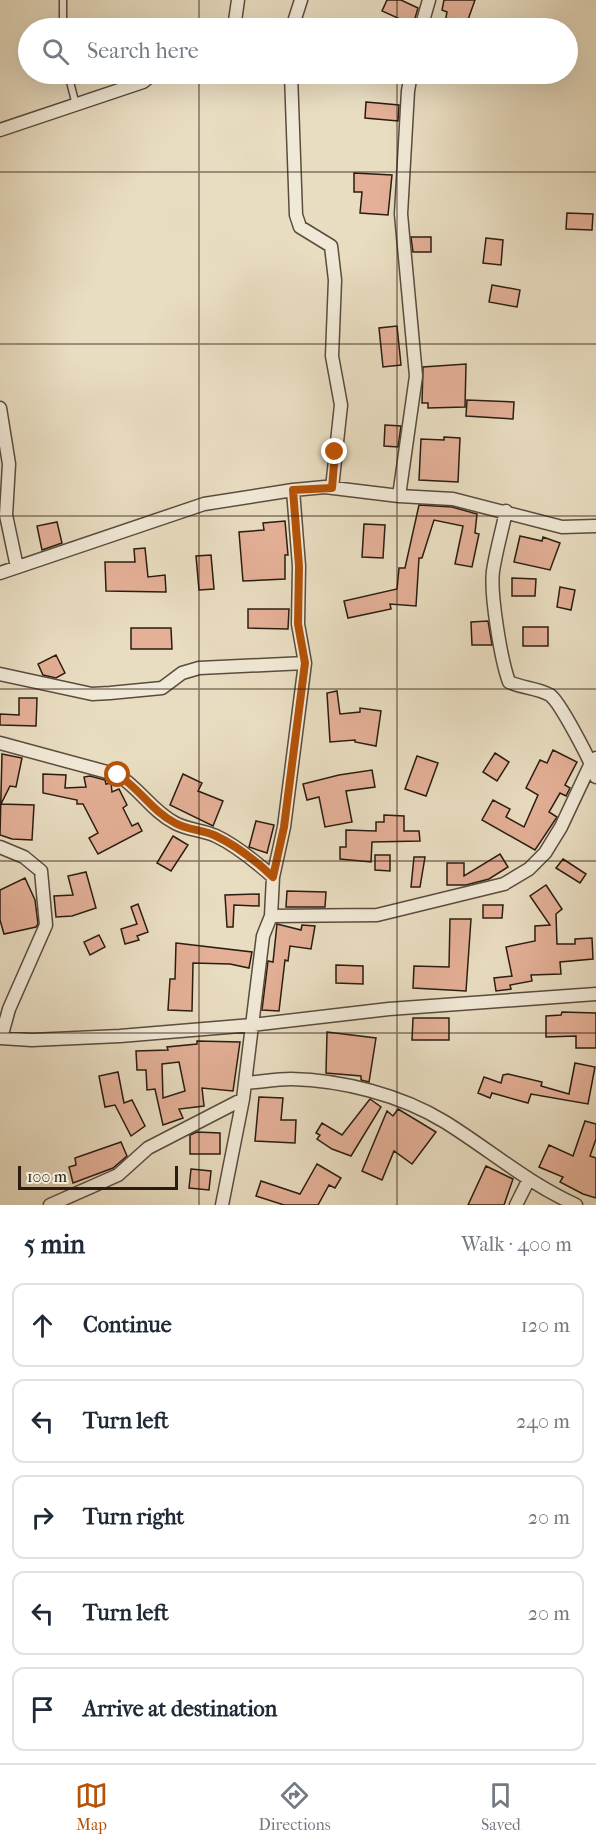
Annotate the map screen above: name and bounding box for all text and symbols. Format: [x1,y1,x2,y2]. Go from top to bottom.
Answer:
search box [18,18,578,84]
icon: search [39,35,72,68]
text: Search here [87,38,199,64]
route end [321,438,347,464]
route start [104,761,130,787]
scale bar [18,1163,178,1190]
text: 100 m [27,1167,67,1186]
text: 5 min [24,1229,85,1260]
text: Walk · 400 m [461,1233,572,1256]
icon: ahead [26,1309,59,1342]
text: Continue [83,1312,172,1338]
text: 120 m [521,1314,570,1337]
icon: left [26,1405,59,1438]
text: Turn left [83,1408,169,1434]
text: 240 m [516,1410,570,1433]
icon: right [26,1501,59,1534]
text: Turn right [83,1504,184,1530]
text: 20 m [528,1506,570,1529]
icon: left [26,1597,59,1630]
text: Turn left [83,1600,169,1626]
text: 20 m [528,1602,570,1625]
icon: arrive [26,1693,59,1726]
text: Arrive at destination [83,1696,277,1722]
tab: Map [75,1779,108,1834]
tab: Directions [259,1779,331,1834]
tab: Saved [481,1779,521,1834]

